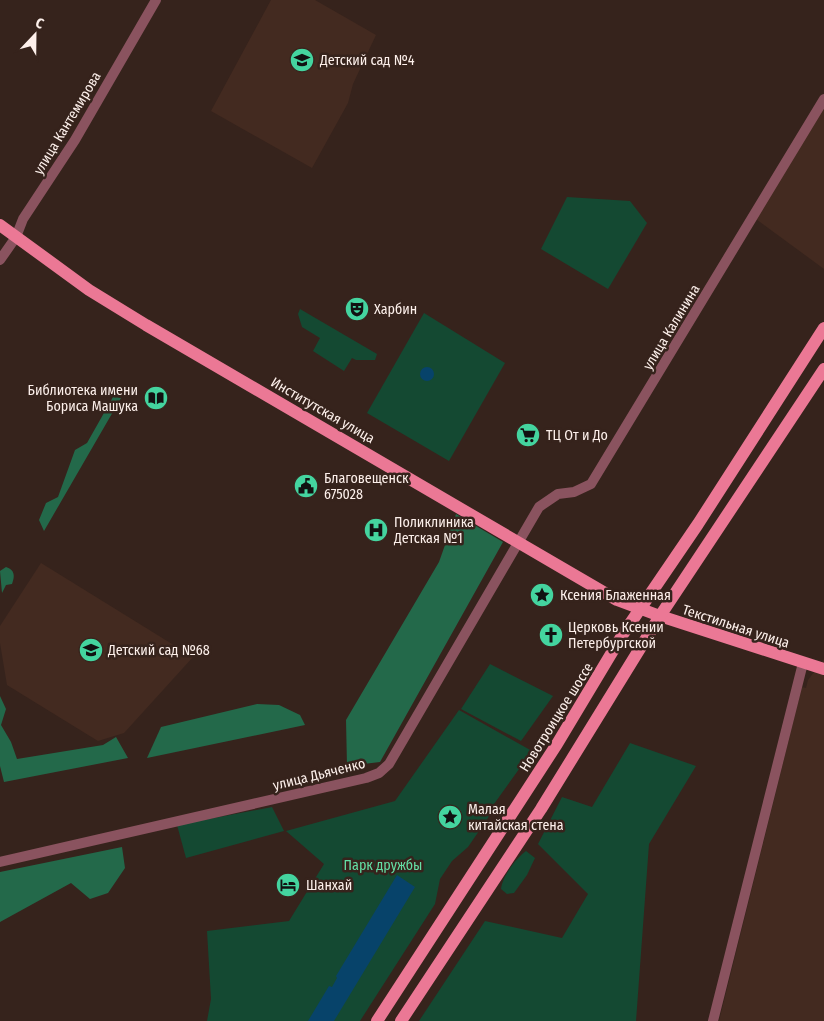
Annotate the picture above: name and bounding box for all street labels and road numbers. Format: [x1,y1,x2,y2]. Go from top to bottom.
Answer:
street label: улица Кантемирова [30,69,105,178]
street label: улица Калинина [639,281,704,373]
street label: Институтская улица [268,374,378,447]
street label: Текстильная улица [680,601,792,652]
street label: Новотроицкое шоссе [516,660,597,775]
street label: улица Дьяченко [271,755,367,794]

